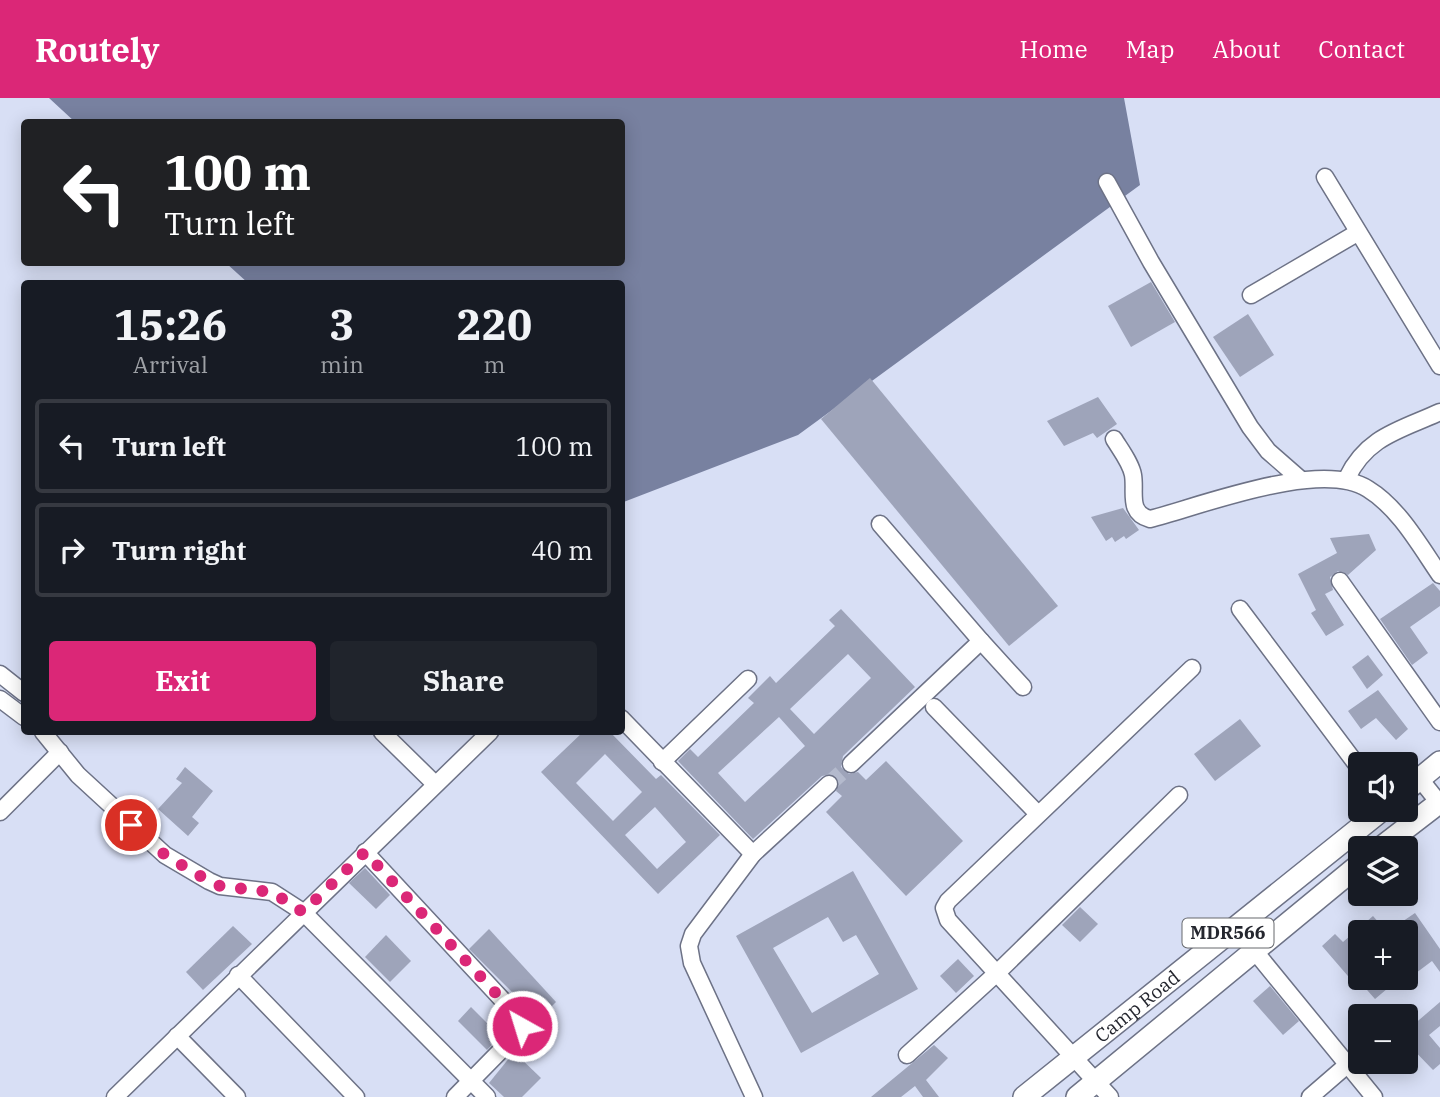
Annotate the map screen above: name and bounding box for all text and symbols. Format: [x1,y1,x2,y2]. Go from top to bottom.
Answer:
text: Routely [35,28,160,71]
text: Home [1020,33,1088,65]
text: Map [1126,33,1174,65]
text: About [1212,33,1280,65]
text: Contact [1318,33,1405,65]
text: 100 m [164,140,311,203]
icon: left [49,147,140,238]
text: Turn left [164,202,295,244]
text: 15:26 [114,297,227,352]
text: 3 [329,297,355,352]
text: 220 [457,297,532,352]
text: Arrival [133,349,208,379]
text: min [320,349,364,379]
text: m [483,349,505,379]
icon: left [53,427,91,465]
text: Turn left [112,429,226,463]
text: 100 m [515,429,593,463]
icon: right [53,531,91,569]
text: Turn right [112,533,246,567]
text: 40 m [531,533,593,567]
button: Exit [49,641,316,721]
button: Share [330,641,597,721]
map controls [1348,752,1418,1074]
button: sound [1348,752,1418,822]
pin [101,795,161,855]
icon: arrive [112,806,150,844]
button: layers [1348,836,1418,906]
road number: MDR566 [1182,918,1274,948]
button: + [1348,920,1418,990]
street label: Camp Road [1090,965,1184,1048]
position arrow [485,989,559,1063]
button: − [1348,1004,1418,1074]

